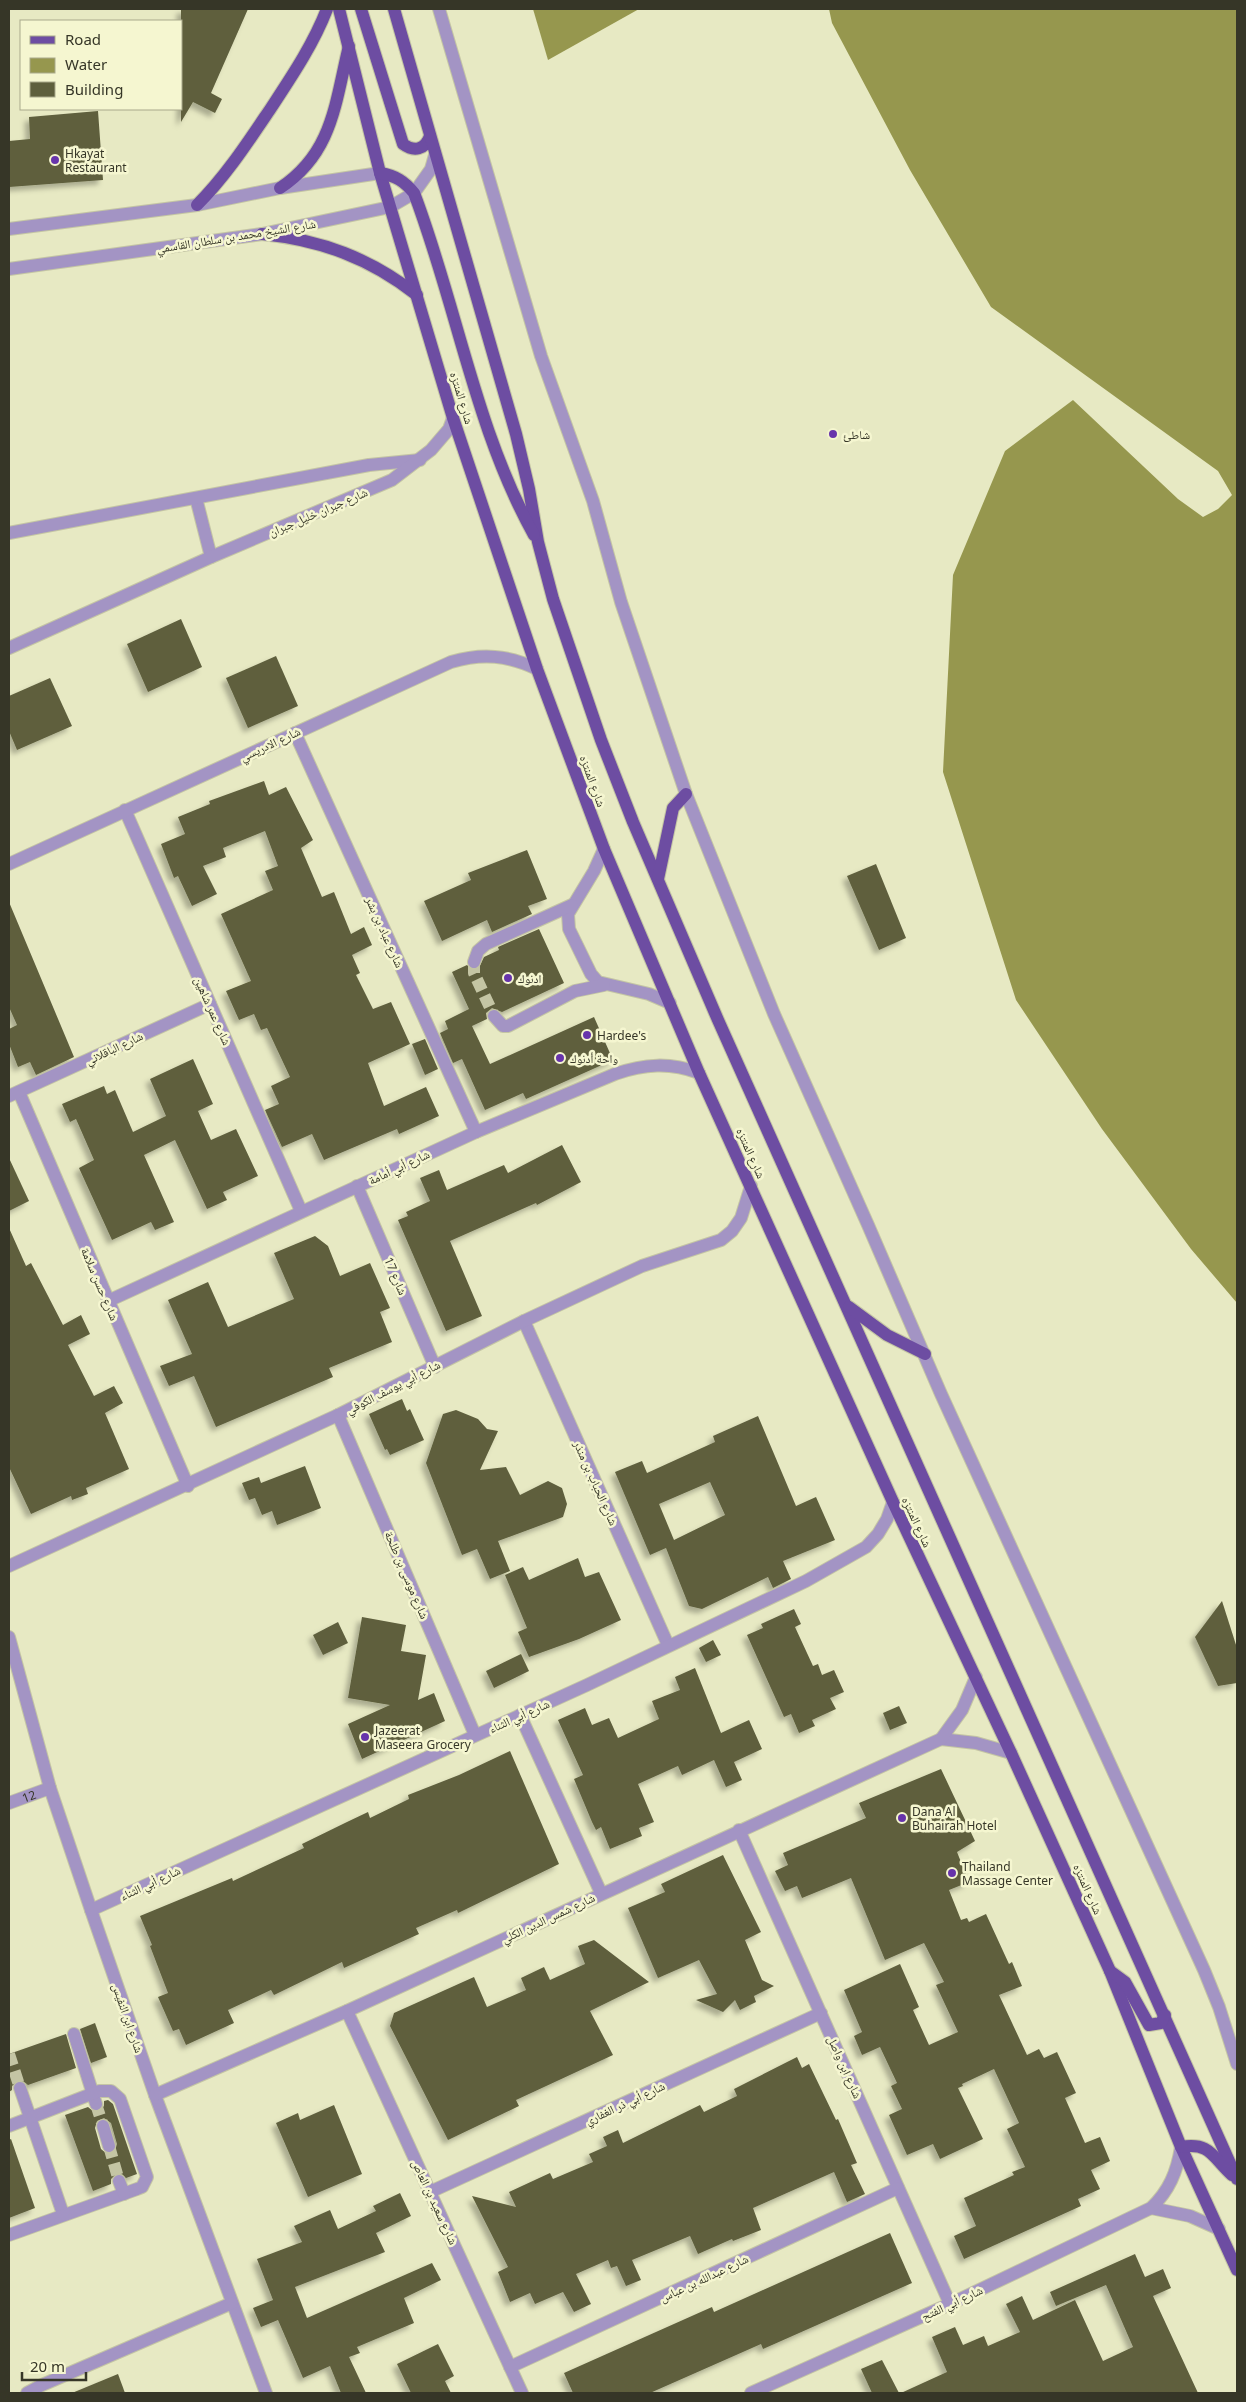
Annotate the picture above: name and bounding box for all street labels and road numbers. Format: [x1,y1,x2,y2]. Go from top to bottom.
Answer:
street label: شارع الشيخ محمد بن سلطان القاسمي [155,215,317,259]
street label: شارع المنتزه [446,370,478,426]
street label: شارع جبران خليل جبران [266,483,370,541]
street label: شارع الادريسي [237,723,304,767]
street label: شارع المنتزه [576,753,610,809]
street label: شارع عباد بن بشر [361,893,408,970]
street label: شارع عمر شاهين [190,974,236,1048]
street label: شارع الباقلاني [82,1027,147,1071]
street label: شارع المنتزه [732,1125,770,1181]
street label: شارع أبي أمامة [366,1145,433,1190]
street label: شارع حسن سلامة [77,1245,123,1323]
street label: شارع 17 [380,1254,412,1298]
street label: شارع أبي يوسف الكوفي [343,1356,444,1420]
street label: شارع الحباب بن منذر [569,1437,622,1528]
street label: شارع المنتزه [898,1494,936,1550]
street label: شارع موسى بن طلحة [381,1528,433,1622]
street label: شارع أبي الثناء [486,1695,553,1739]
street label: 12 [19,1785,38,1806]
street label: شارع المنتزه [1069,1861,1107,1917]
street label: شارع أبي الثناء [117,1862,184,1906]
street label: شارع شمس الدين الكلي [498,1889,599,1949]
street label: شارع ابن النفيس [108,1981,148,2055]
street label: شارع ابن واصل [824,2033,866,2101]
street label: شارع أبي ذر الغفاري [582,2077,669,2131]
street label: شارع سعيد بن العاص [408,2157,462,2247]
street label: شارع عبدالله بن عباس [657,2250,751,2306]
street label: شارع أبي الفتح [919,2281,986,2326]

